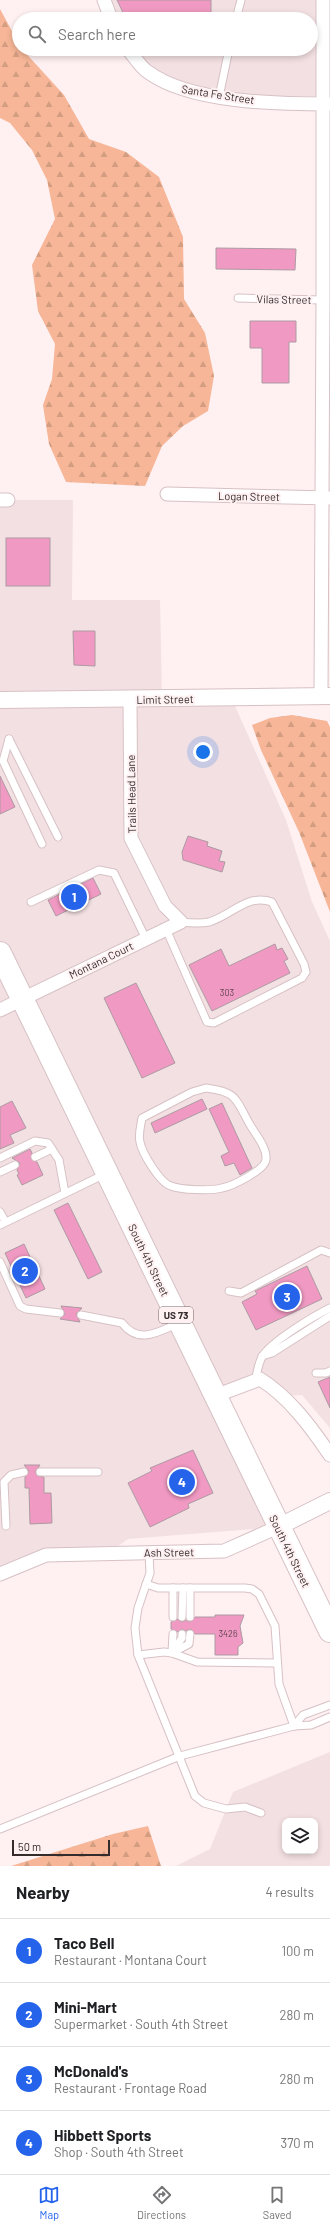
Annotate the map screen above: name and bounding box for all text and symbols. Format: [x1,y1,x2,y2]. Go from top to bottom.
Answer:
search box [12,12,318,56]
icon: search [26,23,48,45]
text: Search here [58,25,136,43]
street label: Santa Fe Street [181,82,255,106]
street label: Vilas Street [256,292,312,306]
street label: Logan Street [218,489,280,503]
street label: Limit Street [136,692,194,706]
your location [193,742,213,762]
street label: Trails Head Lane [124,755,138,833]
pin: 1 [61,882,87,912]
street label: Montana Court [67,939,135,981]
house number: 303 [220,987,235,998]
street label: South 4th Street [126,1222,172,1298]
pin: 2 [12,1256,38,1286]
pin: 3 [274,1282,300,1312]
road number: US 73 [159,1307,193,1323]
pin: 4 [169,1467,195,1497]
street label: South 4th Street [267,1513,313,1589]
street label: Ash Street [144,1545,194,1559]
house number: 3426 [218,1628,238,1639]
map controls [282,1818,318,1854]
button: layers [282,1818,318,1854]
scale bar [12,1838,110,1857]
text: 50 m [18,1840,41,1853]
text: Nearby [16,1882,70,1902]
text: 4 results [266,1884,314,1900]
text: Taco Bell [54,1934,114,1952]
text: 1 [27,1943,31,1959]
text: 100 m [281,1943,314,1959]
text: Restaurant · Montana Court [54,1952,207,1968]
text: Mini-Mart [54,1998,117,2016]
text: 2 [25,2007,33,2023]
text: 280 m [280,2007,314,2023]
text: Supermarket · South 4th Street [54,2016,228,2032]
text: McDonald's [54,2062,128,2080]
text: 3 [25,2071,33,2087]
text: 280 m [280,2071,314,2087]
text: Restaurant · Frontage Road [54,2080,207,2096]
text: Hibbett Sports [54,2126,151,2144]
text: 4 [25,2135,33,2151]
text: 370 m [280,2135,314,2151]
text: Shop · South 4th Street [54,2144,184,2160]
tab: Map [38,2184,60,2221]
tab: Directions [137,2184,186,2221]
tab: Saved [263,2184,292,2221]

